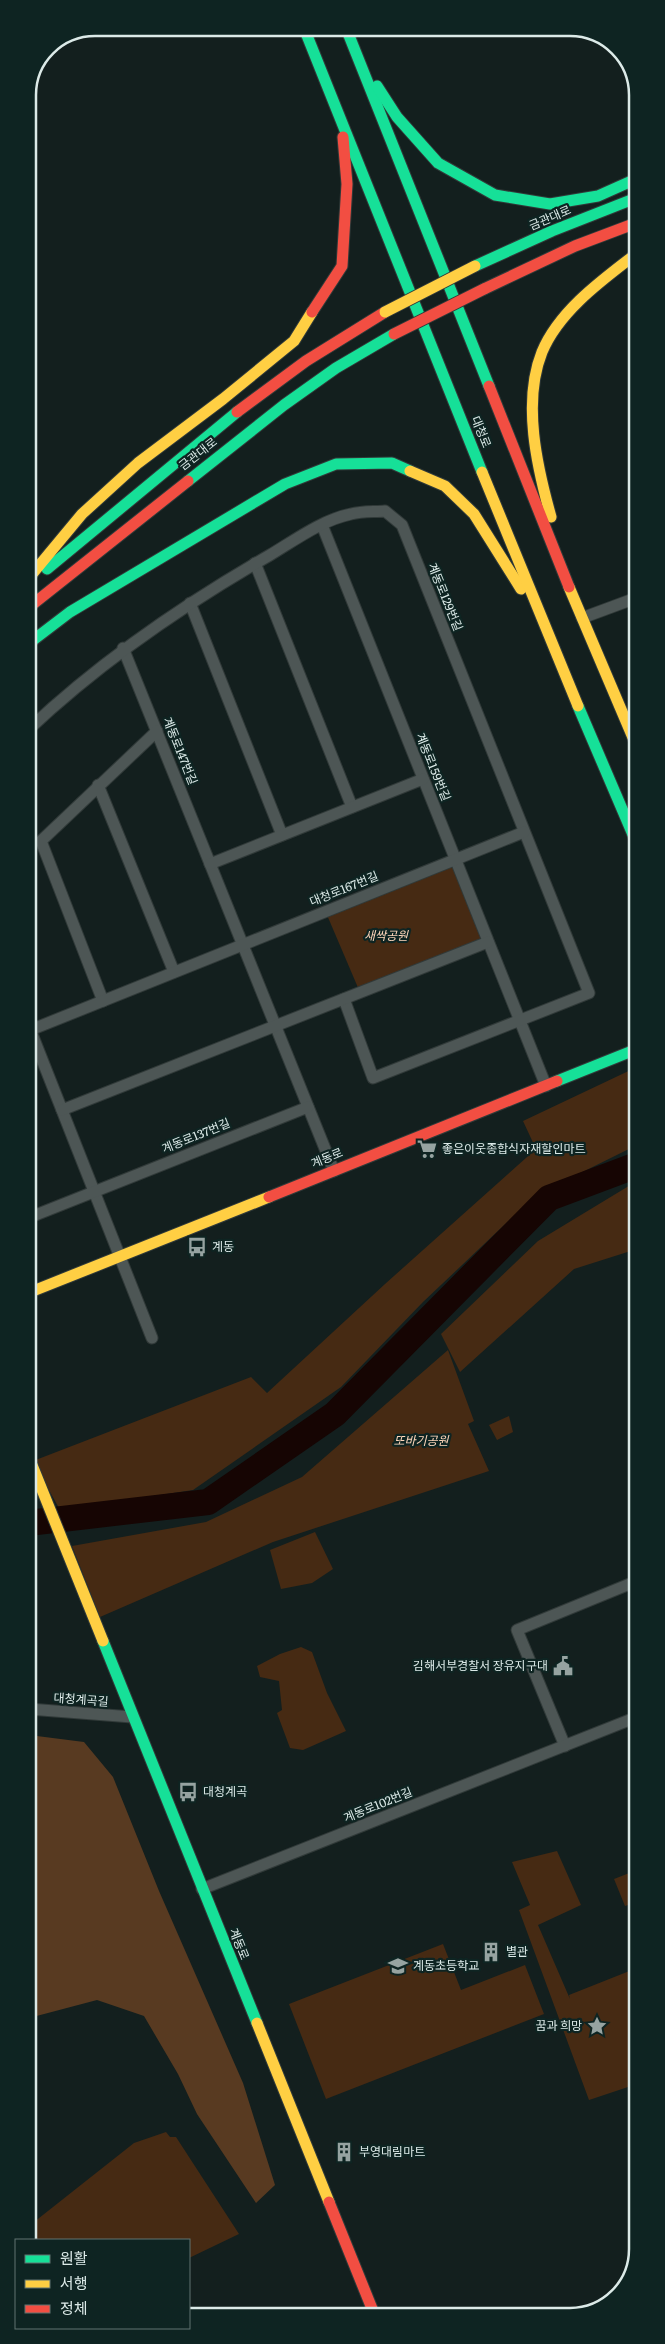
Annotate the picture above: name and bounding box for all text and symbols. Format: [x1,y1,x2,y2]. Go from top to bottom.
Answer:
street label: 금관대로 [526,200,573,234]
street label: 대청로 [467,413,496,450]
street label: 금관대로 [174,433,220,474]
street label: 계동로129번길 [424,560,468,634]
street label: 계동로147번길 [159,714,203,787]
street label: 계동로159번길 [412,730,456,804]
street label: 대청로167번길 [307,866,381,910]
park label: 새싹공원 [364,926,409,944]
street label: 계동로137번길 [159,1113,233,1157]
supermarket icon: 좋은이웃종합식자재할인마트 [416,1138,438,1160]
place label: 좋은이웃종합식자재할인마트 [442,1139,586,1157]
street label: 계동로 [308,1143,345,1172]
bus stop icon: 계동 [186,1236,208,1258]
place label: 계동 [212,1237,234,1255]
park label: 또바기공원 [393,1431,450,1449]
public building icon: 김해서부경찰서 장유지구대 [552,1655,574,1677]
place label: 김해서부경찰서 장유지구대 [413,1656,548,1674]
street label: 대청계곡길 [53,1688,109,1710]
bus stop icon: 대청계곡 [177,1781,199,1803]
place label: 대청계곡 [203,1782,247,1800]
street label: 계동로102번길 [340,1782,415,1826]
street label: 계동로 [225,1925,254,1962]
building icon: 별관 [480,1941,502,1963]
place label: 별관 [506,1942,528,1960]
school or university icon: 계동초등학교 [387,1955,409,1977]
place label: 계동초등학교 [413,1956,479,1974]
place icon: 꿈과 희망 [586,2015,608,2037]
place label: 꿈과 희망 [535,2016,582,2034]
building icon: 부영대림마트 [333,2141,355,2163]
place label: 부영대림마트 [359,2142,425,2160]
legend [15,2239,190,2329]
text: 원활 [60,2246,88,2269]
text: 서행 [60,2271,88,2294]
text: 정체 [60,2296,88,2319]

